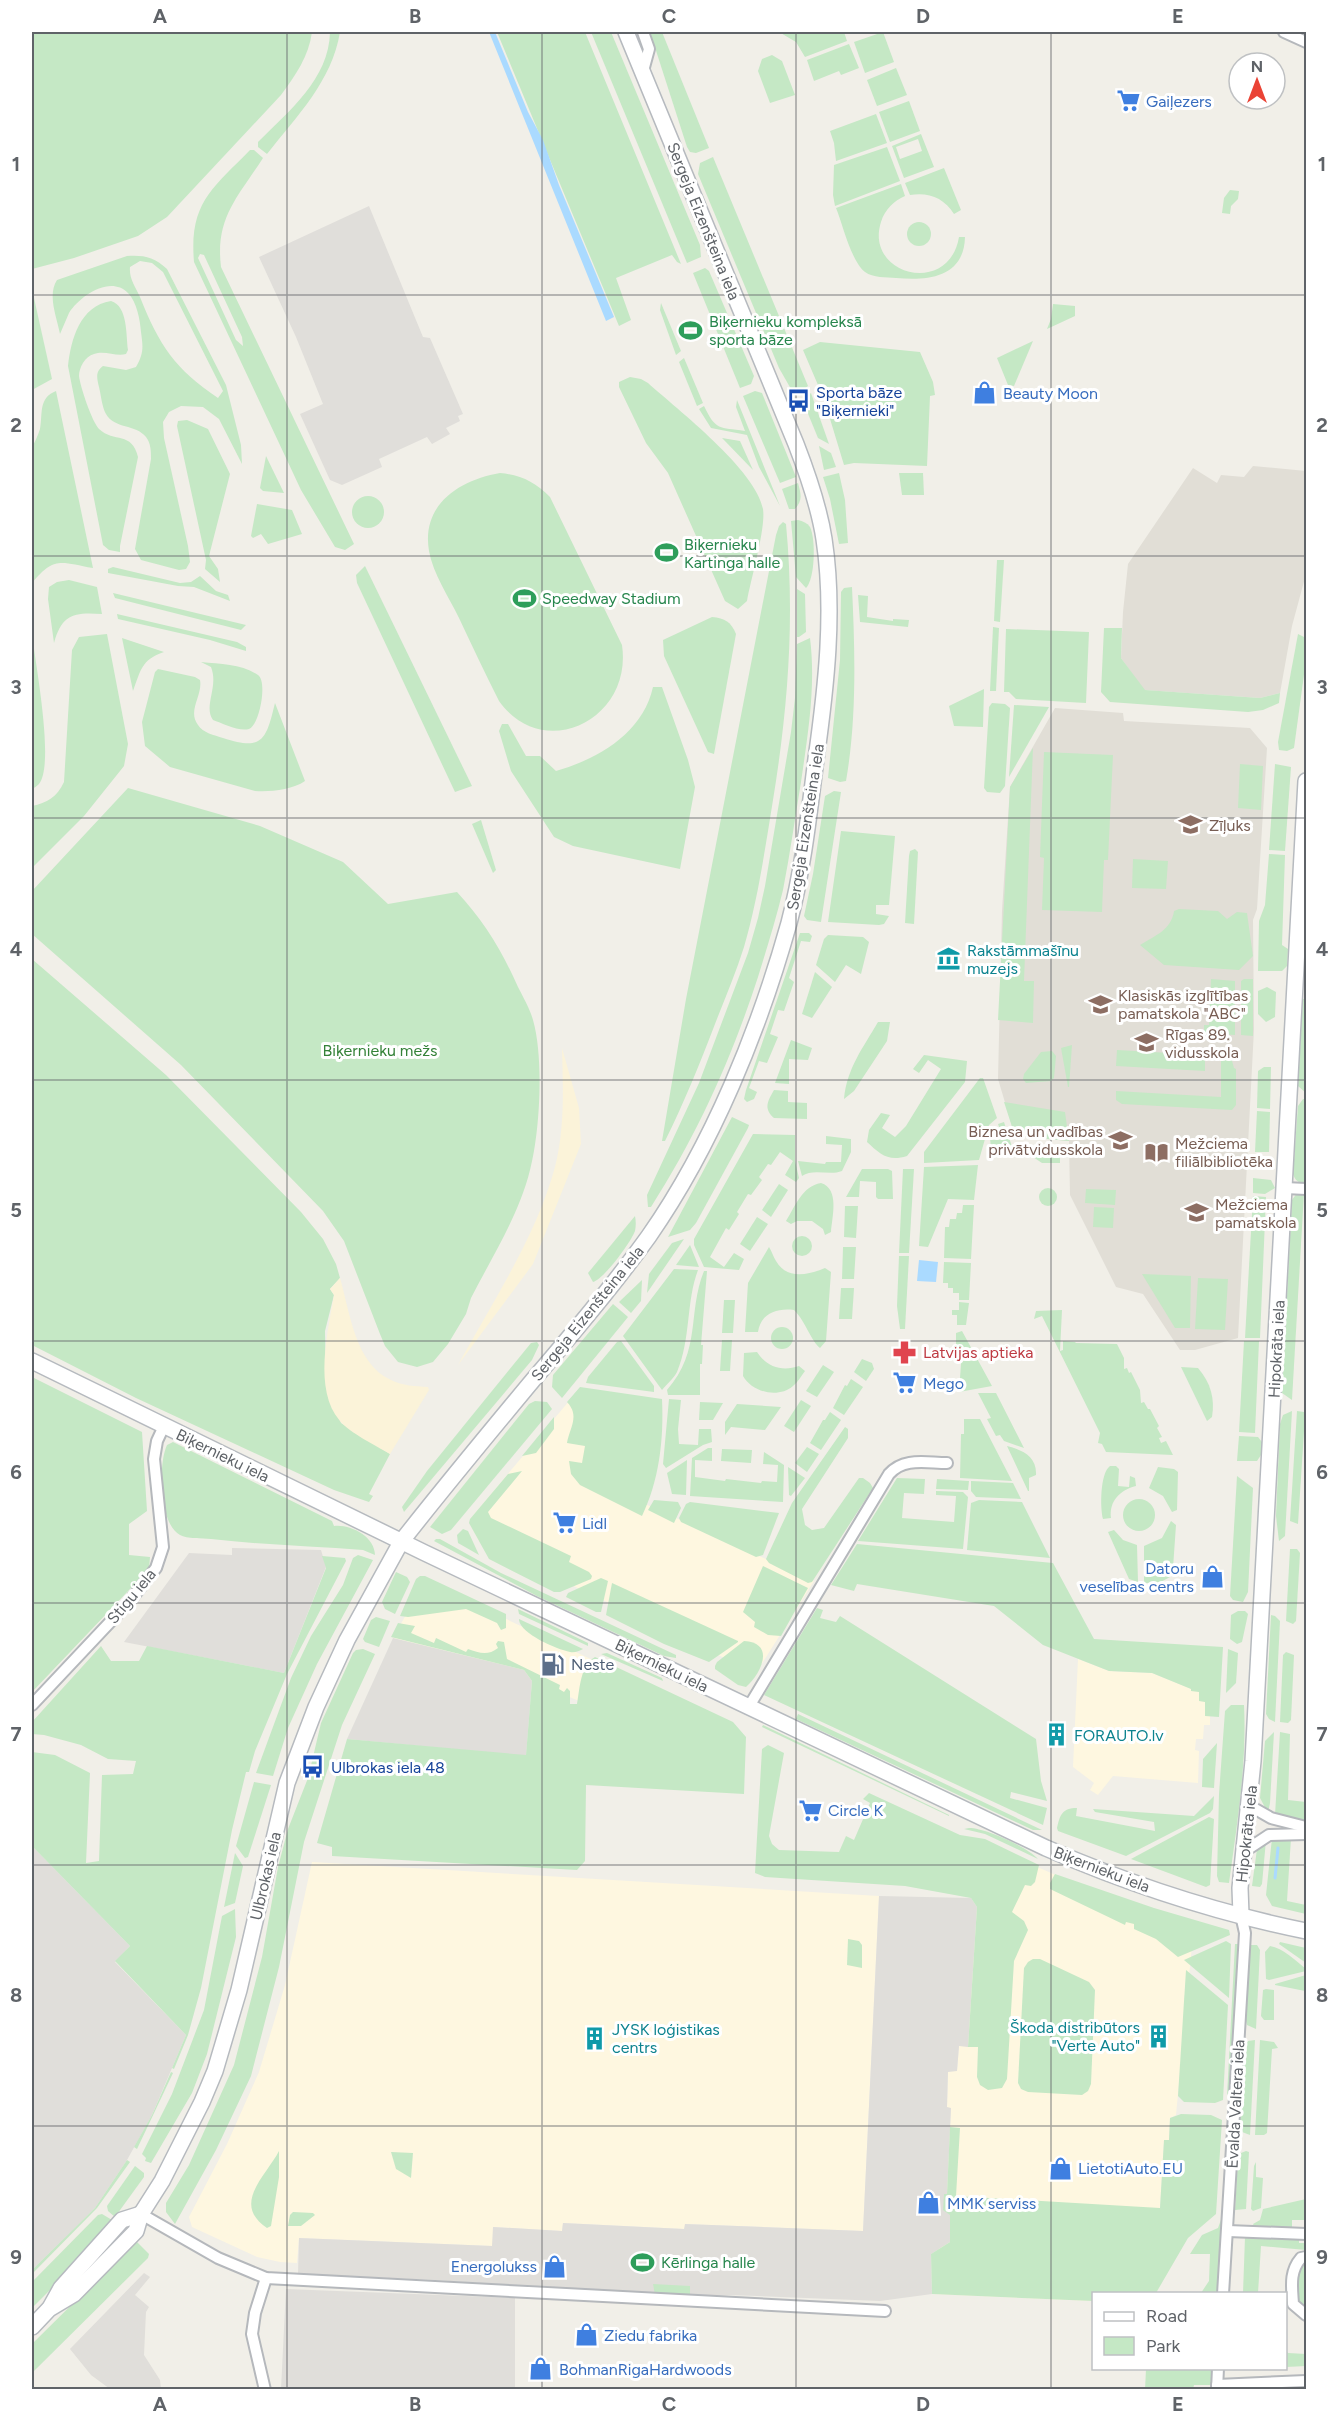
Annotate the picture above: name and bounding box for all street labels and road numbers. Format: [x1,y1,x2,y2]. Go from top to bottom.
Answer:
street label: Sergeja Eizenšteina iela [663,140,744,303]
street label: Sergeja Eizenšteina iela [783,742,828,912]
street label: Sergeja Eizenšteina iela [527,1242,648,1385]
street label: Hipokrāta iela [1264,1300,1289,1398]
street label: Biķernieku iela [173,1425,273,1486]
street label: Stigu iela [103,1565,160,1628]
street label: Biķernieku iela [612,1635,712,1696]
street label: Hipokrāta iela [1232,1784,1261,1884]
street label: Ulbrokas iela [246,1830,285,1922]
street label: Biķernieku iela [1051,1842,1153,1897]
street label: Ēvalda Valtera iela [1223,2039,1248,2169]

